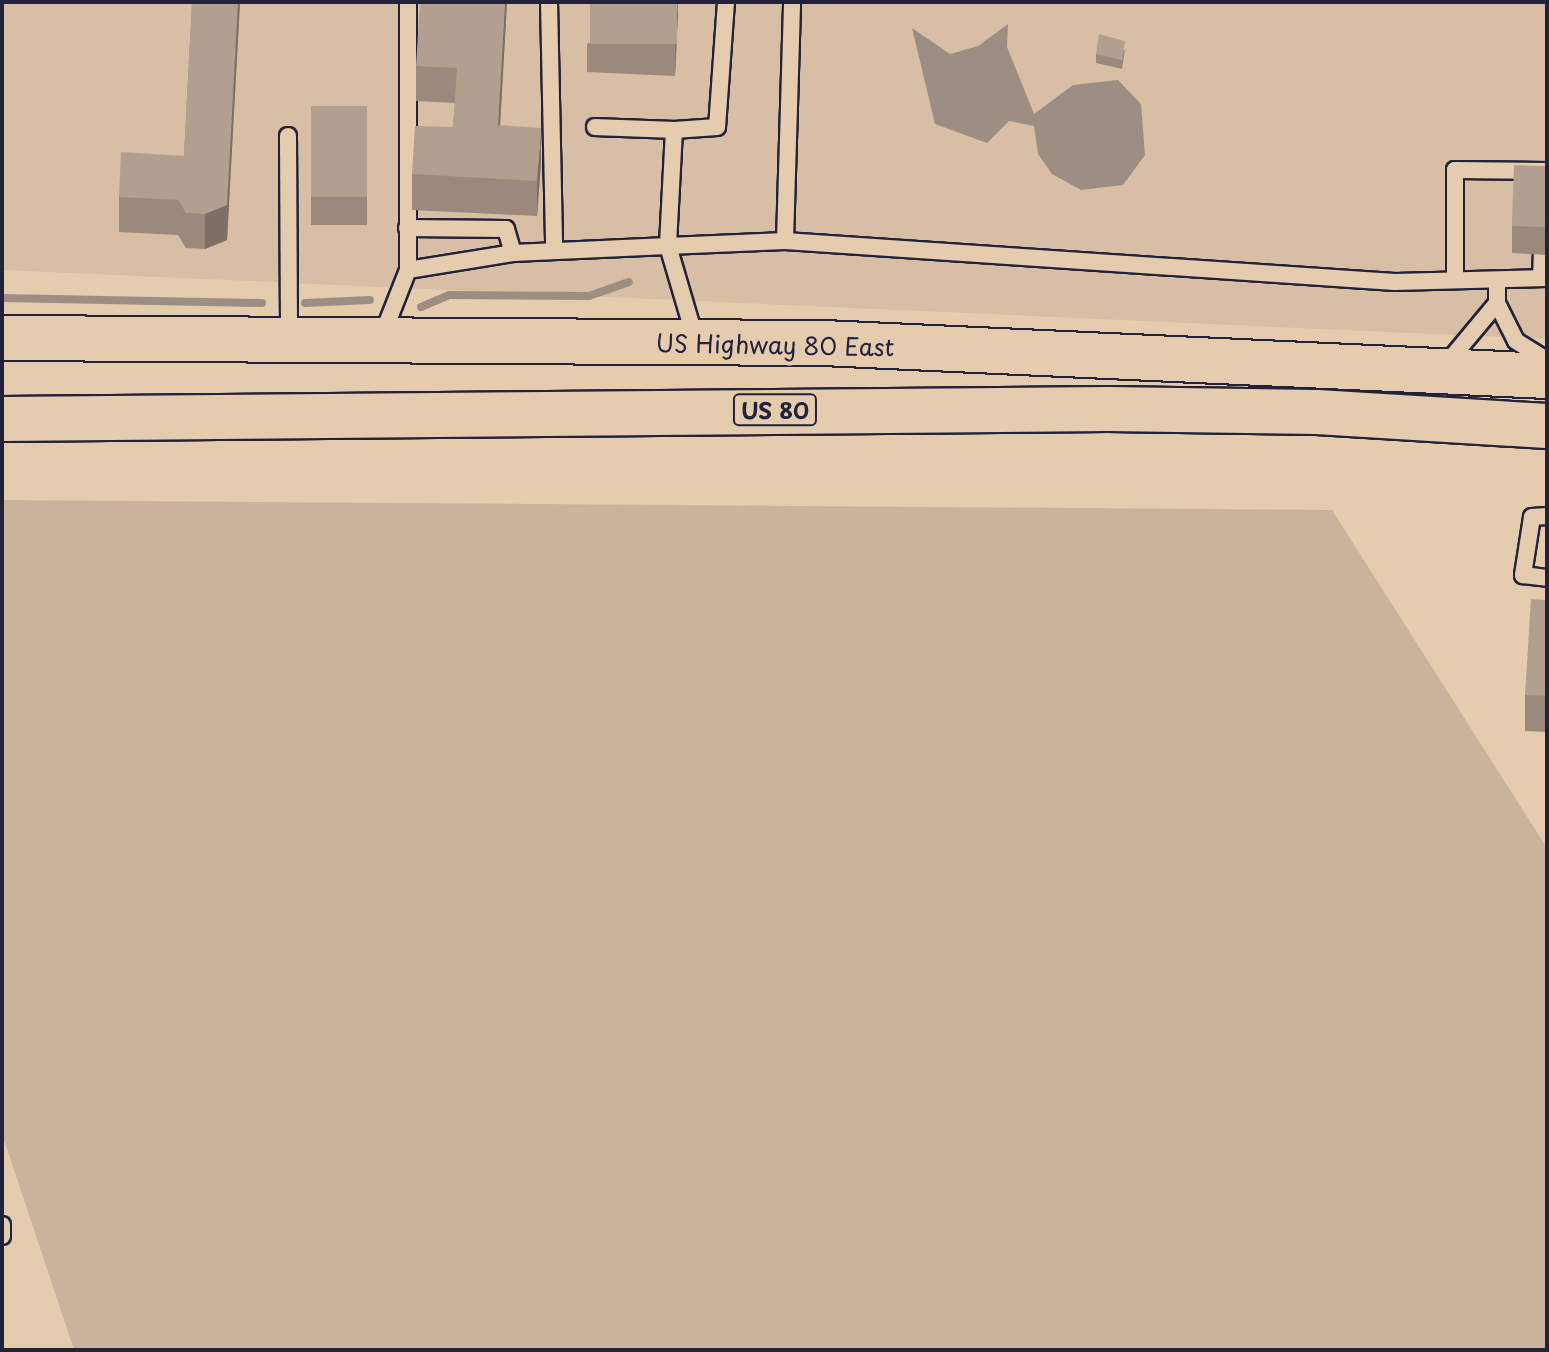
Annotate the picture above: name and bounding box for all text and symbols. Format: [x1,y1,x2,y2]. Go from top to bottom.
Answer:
street label: US Highway 80 East [655,329,895,361]
road number: US 80 [733,392,817,428]

